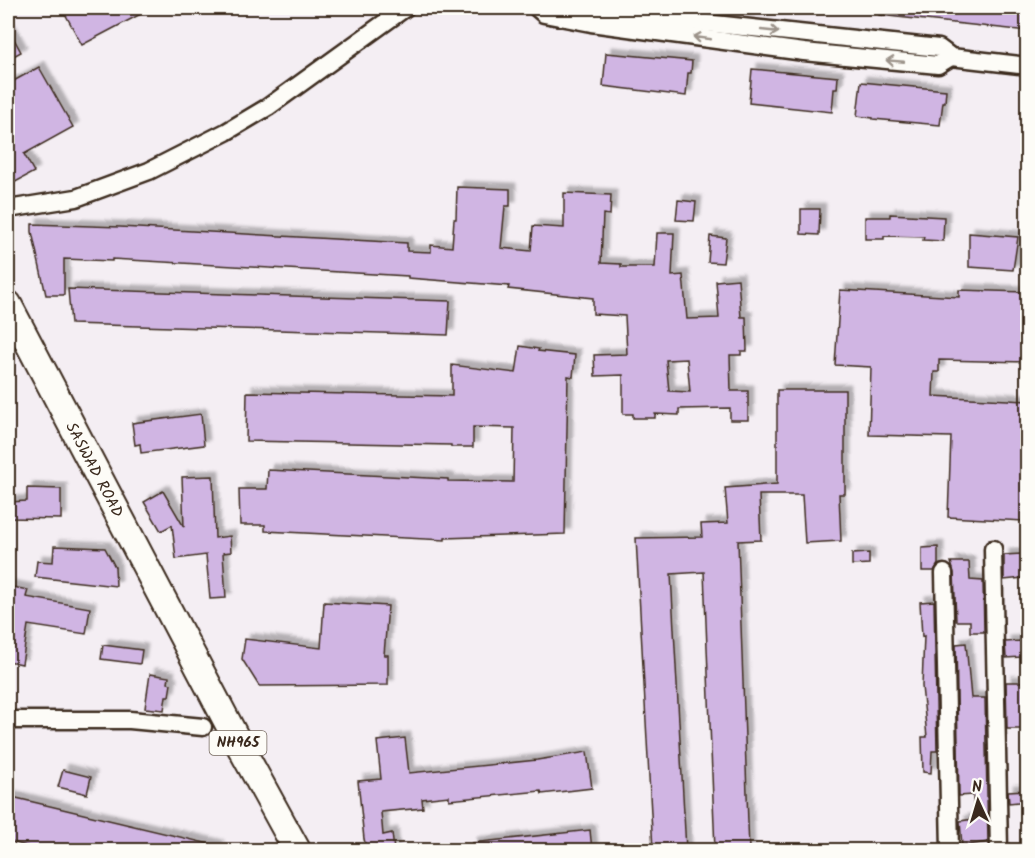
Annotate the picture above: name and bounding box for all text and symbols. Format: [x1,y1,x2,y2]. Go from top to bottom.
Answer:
one-way arrow [760,25,780,36]
one-way arrow [692,33,712,44]
one-way arrow [886,56,906,67]
street label: SASWAD ROAD [58,418,130,522]
road number: NH965 [210,731,266,755]
north arrow [948,771,1008,831]
text: N [971,775,983,800]

